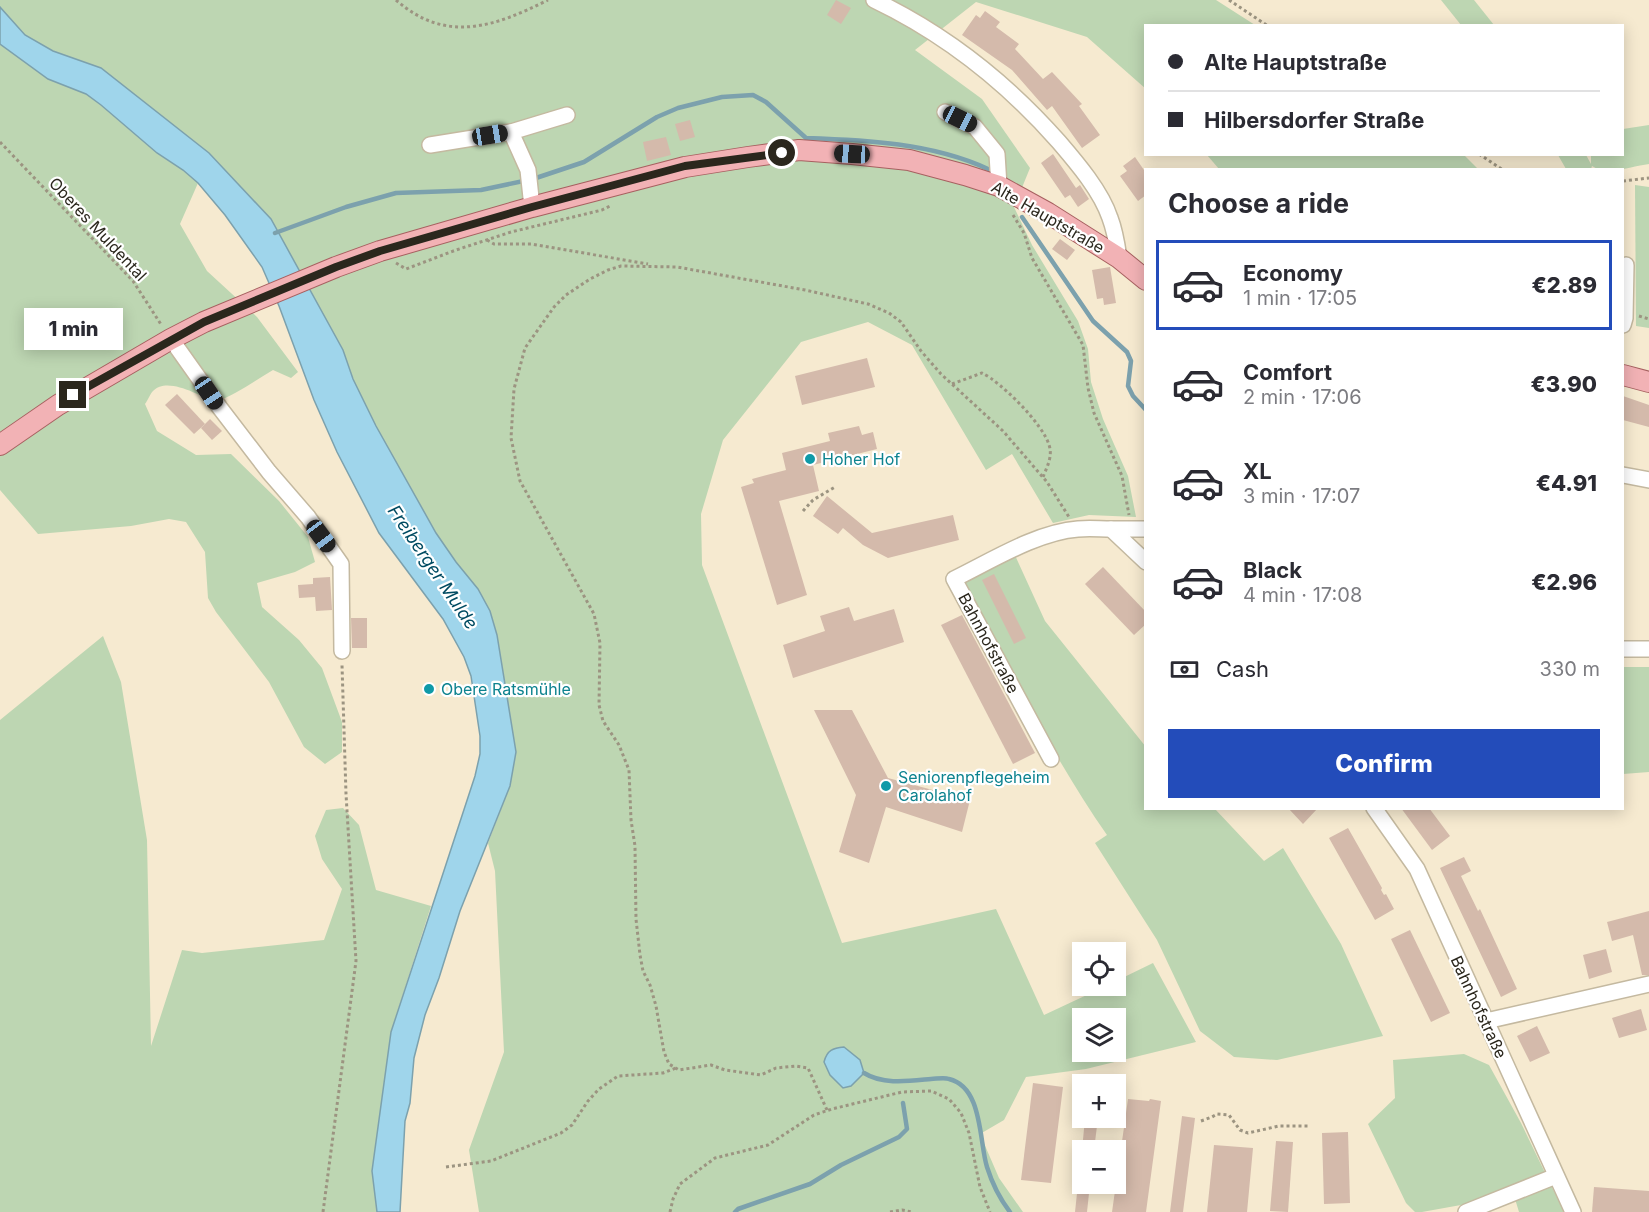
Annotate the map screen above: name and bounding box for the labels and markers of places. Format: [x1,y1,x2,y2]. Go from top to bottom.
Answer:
place label: Hoher Hof [822,449,900,469]
marker: Hoher Hof [803,452,817,466]
place label: Obere Ratsmühle [441,679,571,699]
marker: Obere Ratsmühle [422,682,436,696]
place label: Seniorenpflegeheim Carolahof [898,767,1050,805]
marker: Seniorenpflegeheim Carolahof [879,779,893,793]

